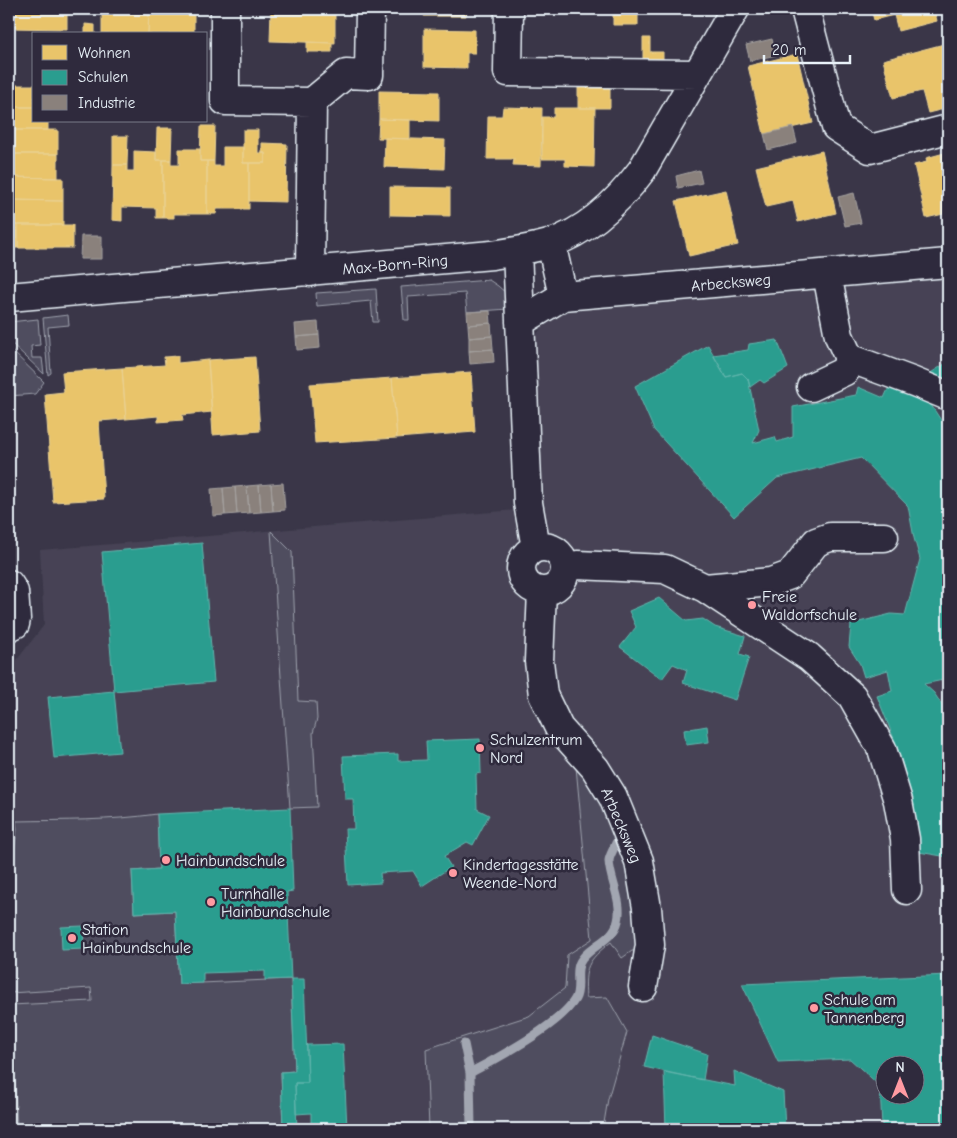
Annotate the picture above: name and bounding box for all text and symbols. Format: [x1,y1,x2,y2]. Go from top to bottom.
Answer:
legend [32,32,208,122]
scale bar [764,32,851,64]
text: 20 m [772,41,806,59]
text: Wohnen [78,44,131,62]
text: Schulen [78,68,128,86]
text: Industrie [78,94,136,112]
street label: Max-Born-Ring [341,251,449,279]
street label: Arbecksweg [690,271,772,295]
place label: Freie Waldorfschule [762,588,857,624]
marker: Freie Waldorfschule [746,599,758,611]
place label: Schulzentrum Nord [490,731,583,767]
marker: Schulzentrum Nord [474,742,486,754]
street label: Arbecksweg [597,785,645,866]
place label: Hainbundschule [176,852,285,870]
marker: Hainbundschule [160,854,172,866]
place label: Kindertagesstätte Weende-Nord [463,856,579,892]
marker: Kindertagesstätte Weende-Nord [447,867,459,879]
place label: Turnhalle Hainbundschule [221,885,330,921]
marker: Turnhalle Hainbundschule [205,896,217,908]
place label: Station Hainbundschule [82,921,191,957]
marker: Station Hainbundschule [66,932,78,944]
place label: Schule am Tannenberg [824,991,905,1027]
marker: Schule am Tannenberg [808,1002,820,1014]
north arrow [874,1056,924,1106]
text: N [895,1059,905,1076]

